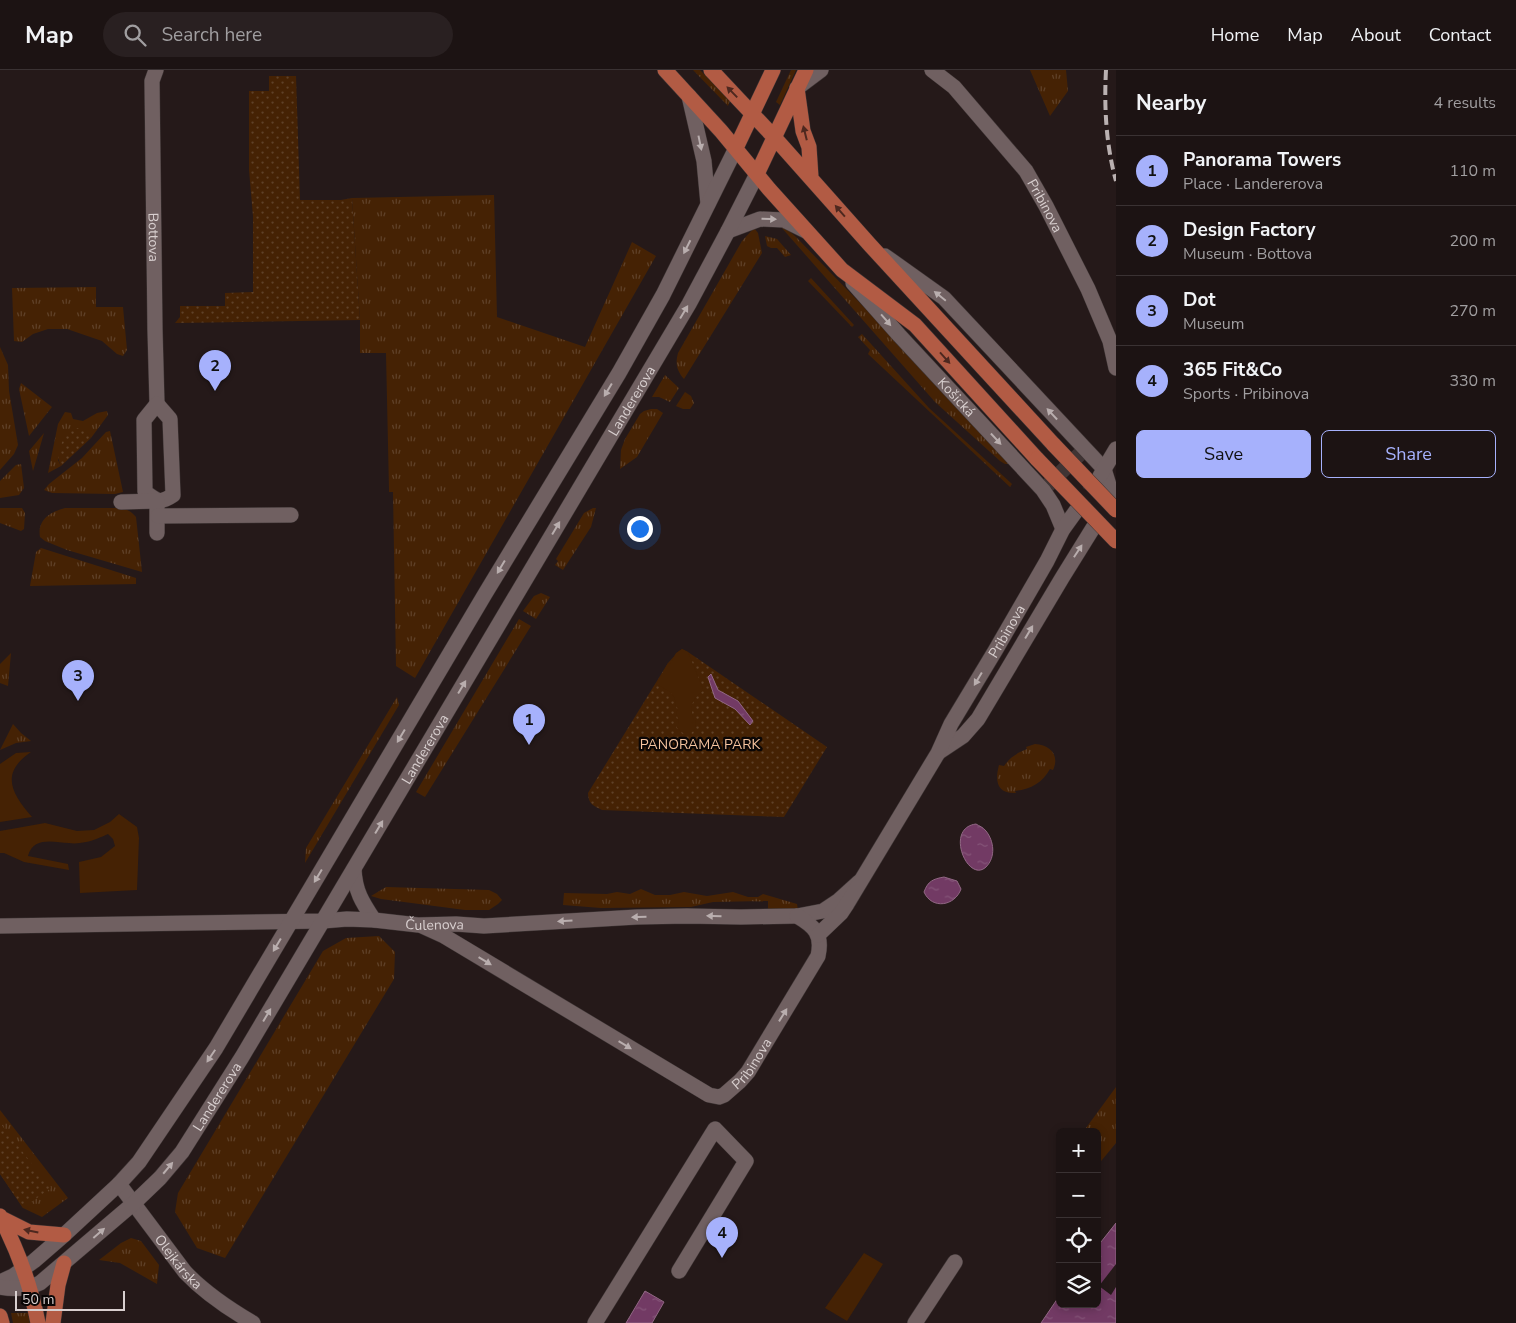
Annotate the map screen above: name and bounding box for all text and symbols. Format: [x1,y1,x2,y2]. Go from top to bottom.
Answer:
search box [103,12,453,57]
text: Map [25,19,73,51]
icon: search [121,21,149,49]
text: Search here [161,22,262,48]
text: Home [1211,23,1259,47]
text: Map [1287,23,1323,47]
text: About [1351,23,1401,47]
text: Contact [1429,23,1491,47]
one-way arrow [726,86,738,98]
text: Nearby [1136,89,1206,117]
text: 4 results [1434,92,1496,114]
one-way arrow [801,125,809,140]
one-way arrow [696,136,704,151]
text: Panorama Towers [1183,147,1341,173]
text: 1 [1147,160,1157,182]
text: 110 m [1449,160,1496,182]
text: Place · Landererova [1183,173,1323,195]
street label: Pribinova [1022,175,1067,236]
one-way arrow [835,205,846,217]
street label: Bottova [144,213,163,262]
one-way arrow [762,216,778,224]
text: Design Factory [1183,217,1315,243]
text: 2 [1147,230,1157,252]
text: 200 m [1449,230,1496,252]
one-way arrow [682,240,691,255]
text: Museum · Bottova [1183,243,1312,265]
text: Dot [1183,287,1216,313]
one-way arrow [934,291,947,302]
text: 3 [1147,300,1157,322]
text: 270 m [1449,300,1496,322]
one-way arrow [679,306,688,319]
one-way arrow [880,313,891,326]
text: Museum [1183,313,1245,335]
pin: 2 [199,350,231,391]
one-way arrow [939,352,951,364]
text: 365 Fit&Co [1183,357,1282,383]
street label: Landererova [604,363,660,439]
text: 4 [1147,370,1157,392]
text: 330 m [1449,370,1496,392]
street label: Košická [933,374,979,421]
one-way arrow [604,383,613,396]
text: Sports · Pribinova [1183,383,1309,405]
one-way arrow [1046,408,1058,420]
button: Save [1136,430,1311,478]
button: Share [1321,430,1496,478]
one-way arrow [990,433,1002,445]
your location [627,516,653,542]
one-way arrow [551,522,560,535]
one-way arrow [1074,545,1083,558]
one-way arrow [497,561,506,574]
street label: Pribinova [984,601,1030,662]
one-way arrow [1025,626,1034,639]
pin: 3 [62,660,94,701]
one-way arrow [974,673,983,686]
one-way arrow [457,680,466,694]
pin: 1 [513,704,545,745]
street label: Landererova [397,711,453,788]
one-way arrow [397,729,406,742]
park label: PANORAMA PARK [640,735,761,754]
one-way arrow [374,820,383,833]
one-way arrow [314,869,323,882]
one-way arrow [706,912,722,920]
one-way arrow [630,913,646,921]
street label: Čulenova [404,915,465,935]
one-way arrow [556,917,572,925]
one-way arrow [273,938,282,952]
one-way arrow [479,957,492,966]
one-way arrow [263,1008,272,1021]
one-way arrow [778,1008,788,1021]
street label: Pribinova [728,1035,776,1094]
one-way arrow [618,1040,631,1049]
one-way arrow [206,1049,216,1063]
street label: Landererova [189,1059,246,1135]
map controls [1056,1128,1101,1308]
button: + [1056,1128,1101,1173]
one-way arrow [163,1162,174,1175]
button: − [1056,1173,1101,1218]
pin: 4 [706,1217,738,1258]
button: locate [1056,1218,1101,1263]
one-way arrow [24,1227,39,1235]
one-way arrow [93,1227,105,1239]
street label: Olejkárska [150,1231,206,1294]
button: layers [1056,1263,1101,1308]
scale bar [15,1288,125,1311]
text: 50 m [22,1290,54,1309]

